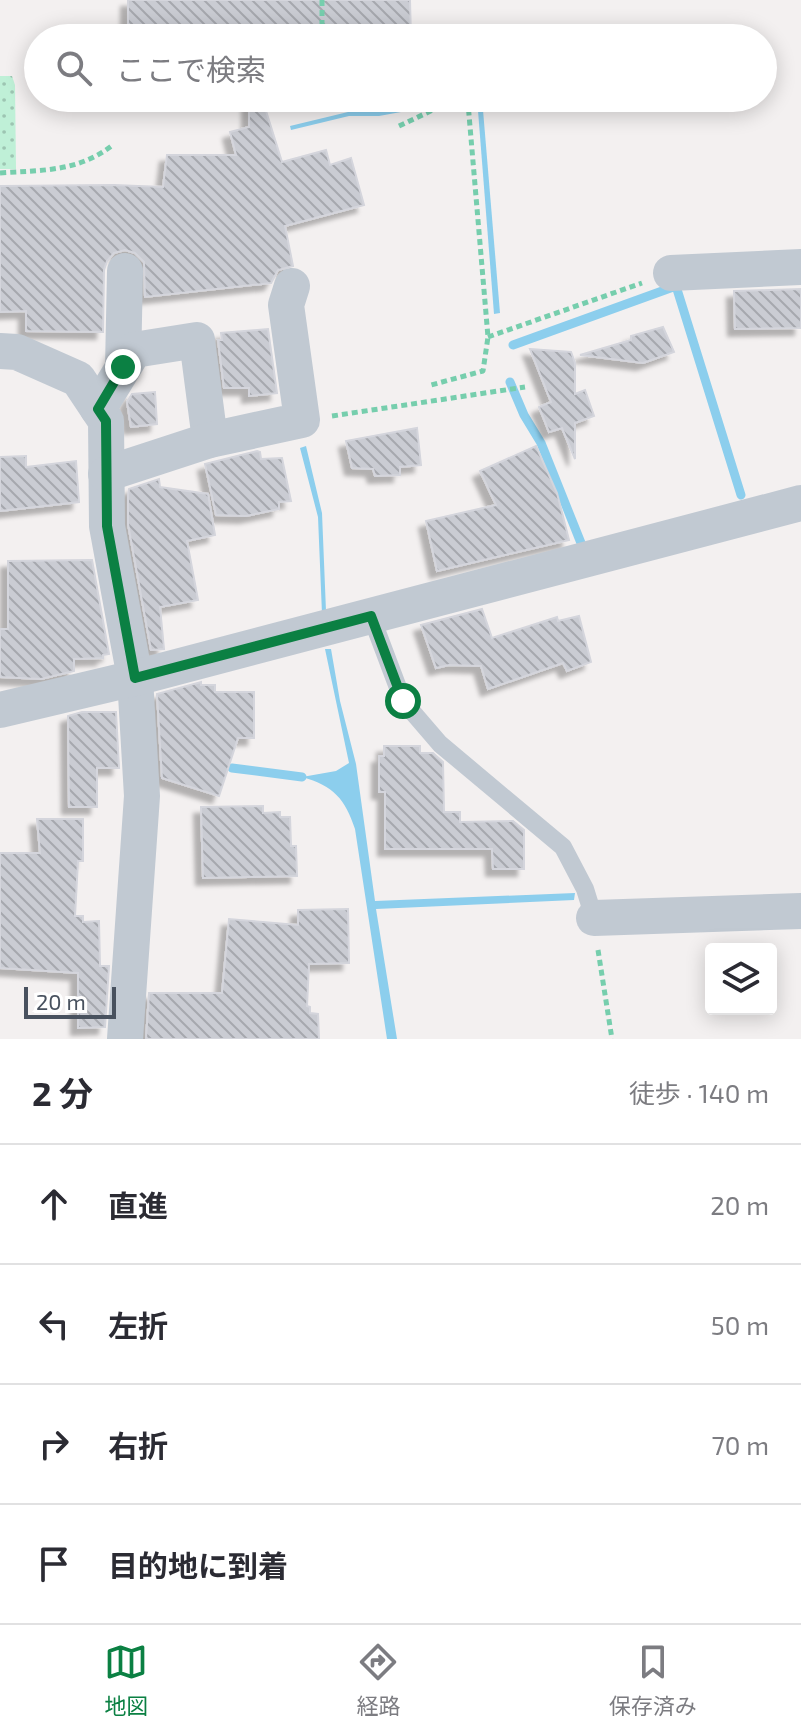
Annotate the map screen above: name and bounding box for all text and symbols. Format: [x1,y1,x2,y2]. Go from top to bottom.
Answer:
search box [24,24,777,112]
icon: search [52,46,96,90]
text: ここで検索 [116,51,266,87]
route end [105,349,141,385]
route start [385,683,421,719]
map controls [705,943,777,1015]
button: layers [705,943,777,1015]
scale bar [24,983,116,1019]
text: 20 m [36,988,86,1014]
text: 2 分 [32,1072,93,1113]
text: 徒歩 · 140 m [629,1077,769,1108]
icon: ahead [32,1182,76,1226]
text: 直進 [108,1187,168,1223]
text: 20 m [710,1189,769,1220]
icon: left [32,1302,76,1346]
text: 左折 [108,1307,168,1343]
text: 50 m [711,1309,769,1340]
icon: right [32,1422,76,1466]
text: 右折 [108,1427,168,1463]
text: 70 m [711,1429,769,1460]
icon: arrive [32,1542,76,1586]
text: 目的地に到着 [108,1547,288,1583]
tab: 地図 [104,1640,148,1720]
tab: 経路 [356,1640,401,1720]
tab: 保存済み [609,1640,697,1720]

